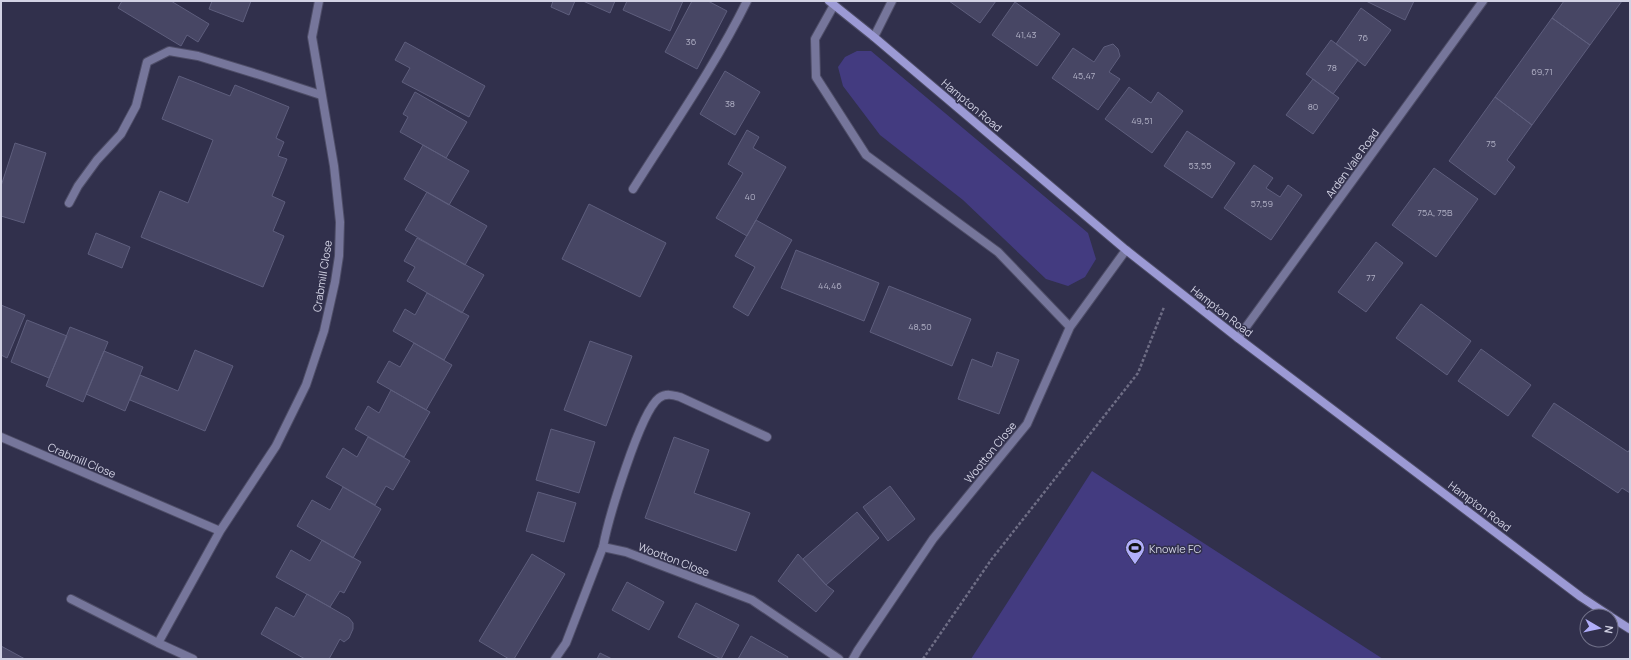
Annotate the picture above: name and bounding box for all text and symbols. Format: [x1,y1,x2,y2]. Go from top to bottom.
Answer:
house number: 41,43 [1015,28,1037,41]
house number: 76 [1358,31,1368,44]
house number: 36 [686,35,697,48]
house number: 78 [1327,61,1337,74]
house number: 69,71 [1531,65,1553,78]
house number: 45,47 [1073,69,1096,82]
street label: Hampton Road [938,75,1006,135]
house number: 38 [725,97,735,110]
house number: 80 [1308,100,1318,113]
house number: 49,51 [1131,114,1153,127]
street label: Arden Vale Road [1322,125,1382,201]
house number: 75 [1486,137,1496,150]
house number: 53,55 [1189,159,1211,172]
house number: 40 [745,190,755,203]
house number: 57,59 [1251,197,1273,210]
house number: 75A, 75B [1418,206,1453,219]
street label: Crabmill Close [309,238,335,313]
house number: 77 [1366,271,1376,284]
house number: 44,46 [818,279,842,292]
street label: Hampton Road [1188,282,1256,340]
house number: 48,50 [908,320,932,333]
street label: Wootton Close [961,418,1020,486]
street label: Crabmill Close [46,439,119,481]
street label: Hampton Road [1446,477,1514,535]
sports icon: Knowle FC [1124,537,1146,565]
street label: Wootton Close [636,539,712,580]
place label: Knowle FC [1149,541,1201,556]
north arrow [1579,608,1619,648]
text: N [1601,625,1617,635]

